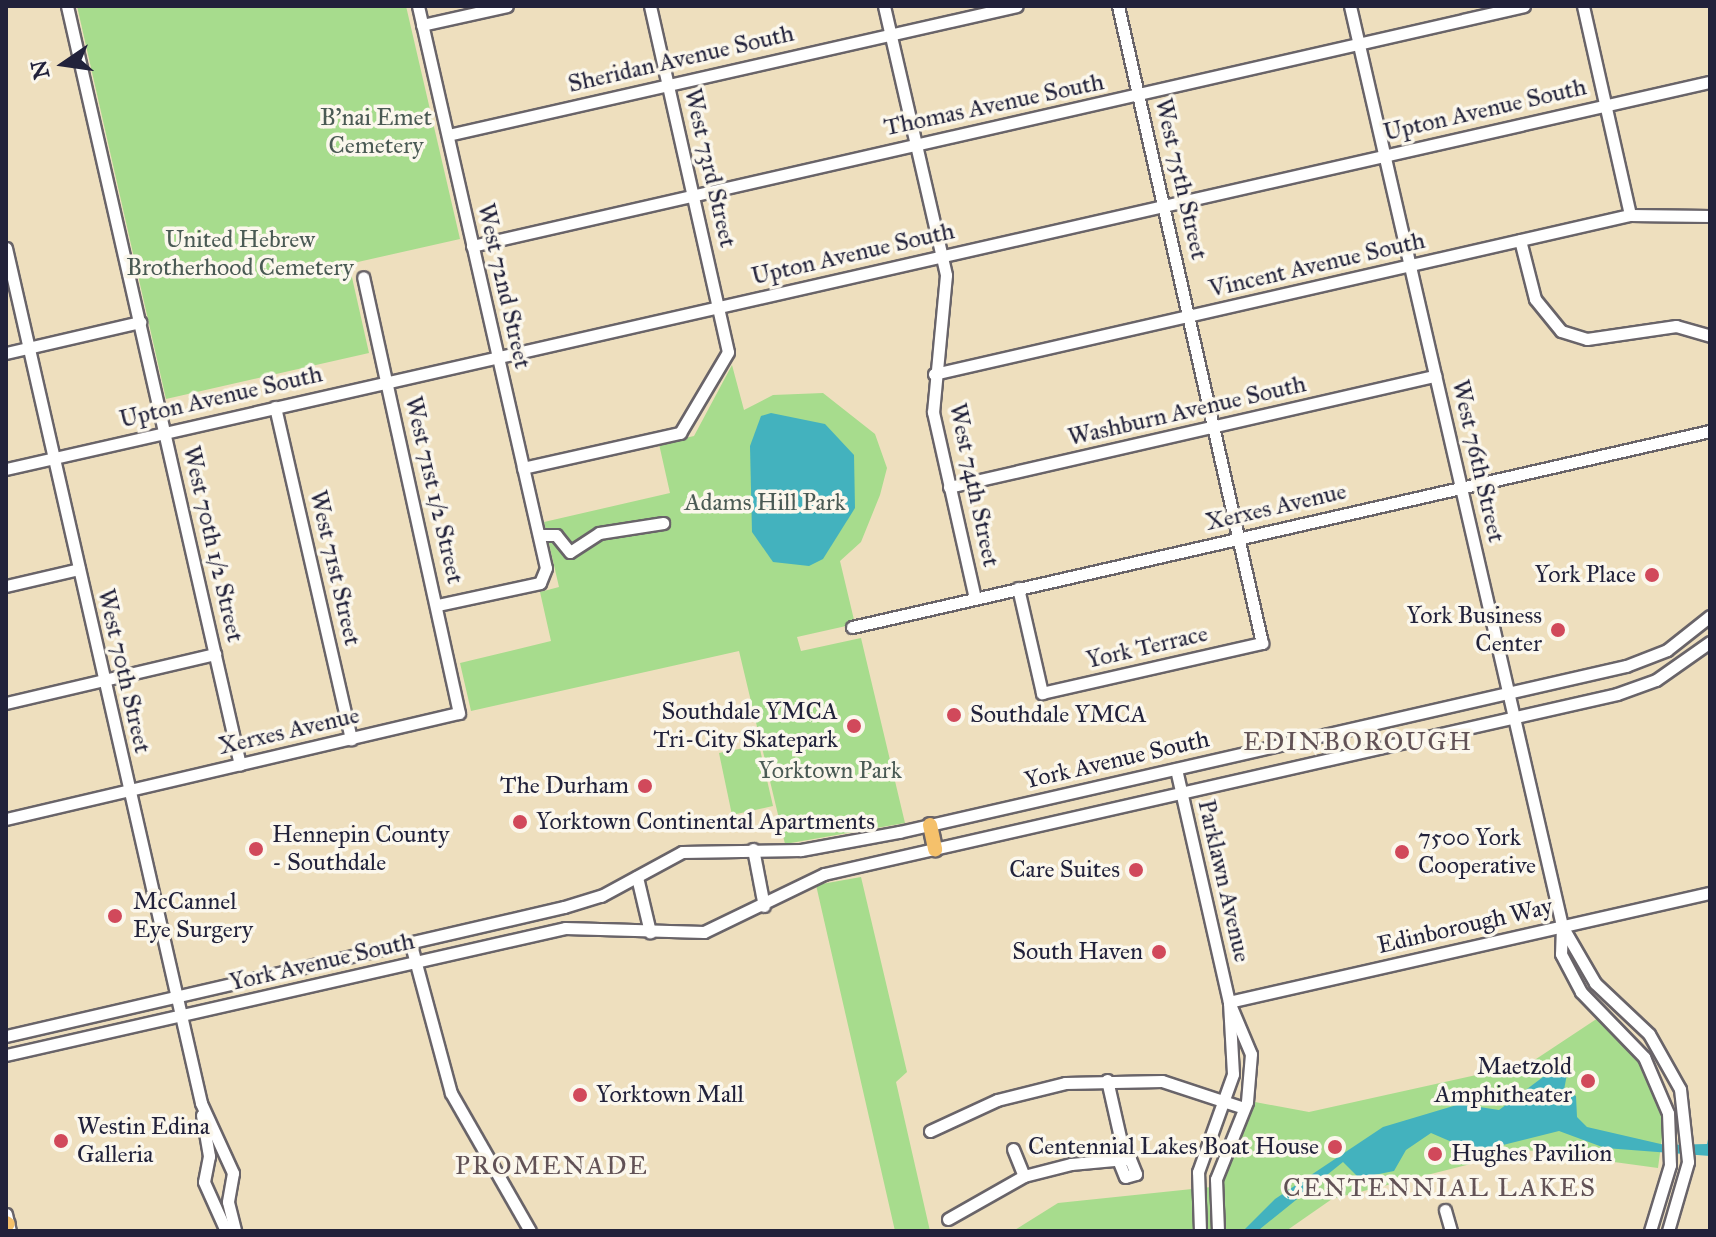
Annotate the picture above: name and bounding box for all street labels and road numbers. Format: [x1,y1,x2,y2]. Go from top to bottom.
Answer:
street label: Sheridan Avenue South [565,19,797,99]
street label: Thomas Avenue South [881,68,1107,142]
street label: Upton Avenue South [1381,73,1589,147]
street label: West 73rd Street [678,86,742,250]
street label: West 75th Street [1148,95,1214,263]
street label: West 72nd Street [471,201,537,371]
street label: Upton Avenue South [749,217,957,291]
street label: Vincent Avenue South [1206,226,1428,304]
street label: Upton Avenue South [117,360,325,434]
street label: Washburn Avenue South [1065,370,1309,452]
street label: West 76th Street [1445,377,1511,545]
street label: West 71st 1/2 Street [398,393,470,587]
street label: West 74th Street [943,401,1005,569]
street label: West 70th 1/2 Street [176,443,250,645]
street label: Xerxes Avenue [1203,477,1349,537]
street label: West 71st Street [303,488,367,648]
street label: West 70th Street [91,586,157,756]
street label: York Terrace [1084,619,1210,675]
street label: Xerxes Avenue [216,701,362,761]
street label: York Avenue South [1022,725,1212,795]
street label: Parklawn Avenue [1191,797,1257,965]
street label: Edinborough Way [1375,892,1555,960]
street label: York Avenue South [227,927,417,997]

